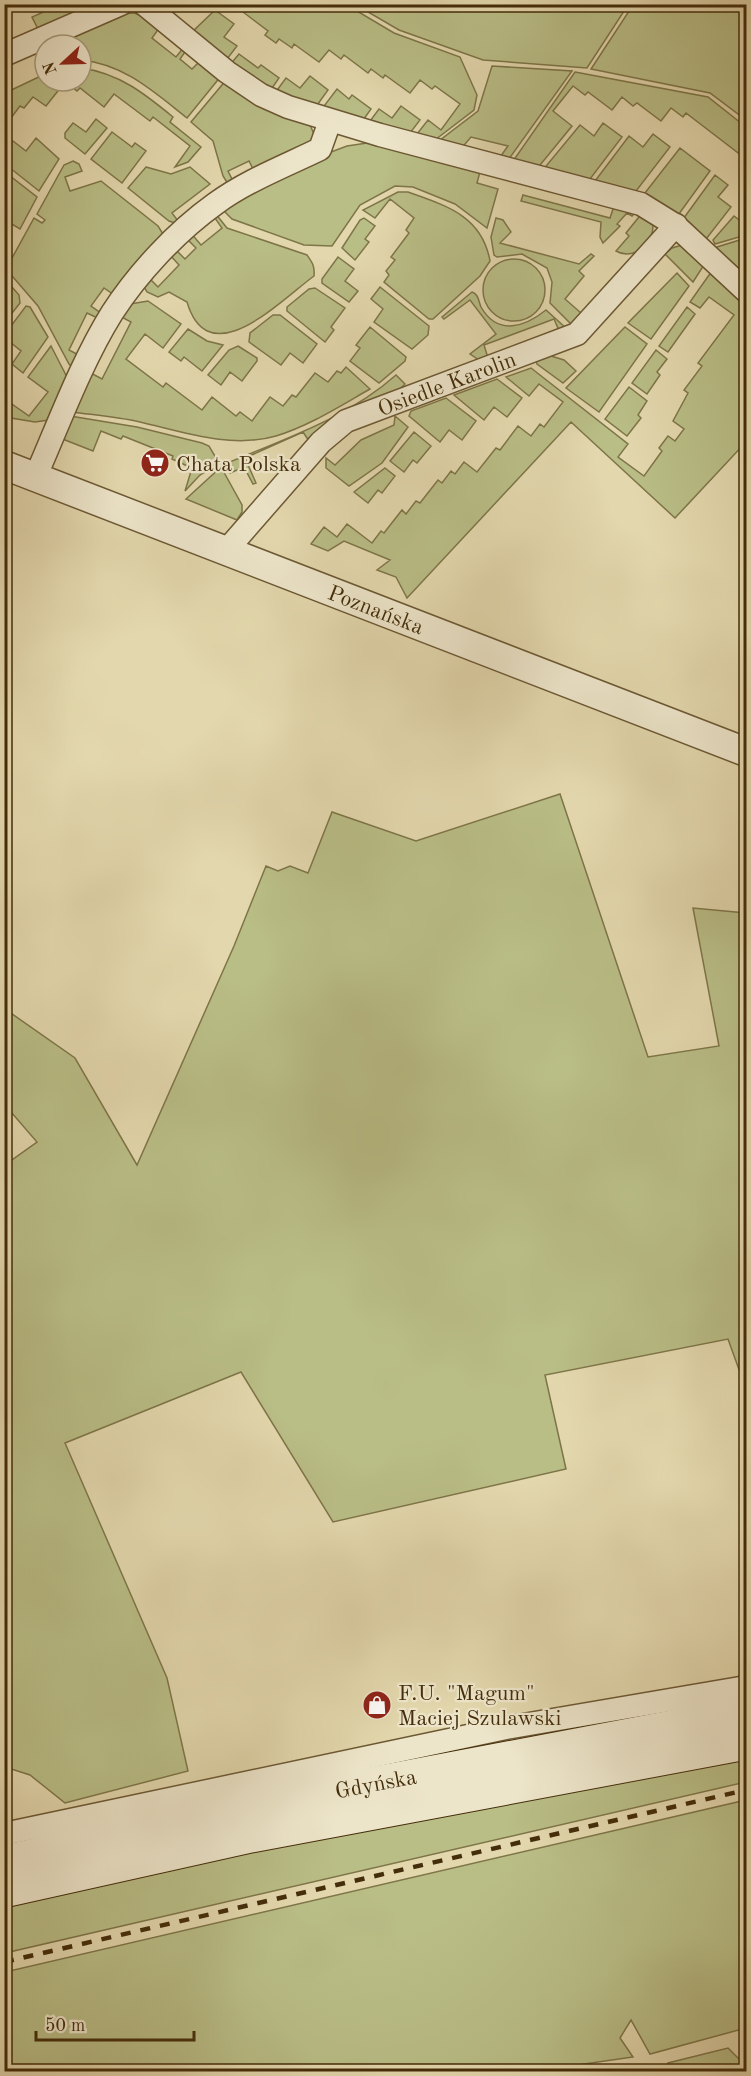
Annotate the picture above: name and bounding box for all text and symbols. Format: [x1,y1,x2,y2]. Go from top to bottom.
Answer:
north arrow [33,33,93,93]
text: N [41,58,61,77]
street label: Osiedle Karolin [375,349,519,421]
supermarket icon: Chata Polska [139,447,171,479]
place label: Chata Polska [176,454,301,476]
street label: Poznańska [324,582,427,639]
place label: F.U. "Magum" Maciej Szulawski [398,1683,562,1730]
shop icon: F.U. "Magum" Maciej Szulawski [361,1689,393,1721]
street label: Gdyńska [333,1766,419,1803]
scale bar [36,2004,194,2042]
text: 50 m [45,2017,85,2035]

